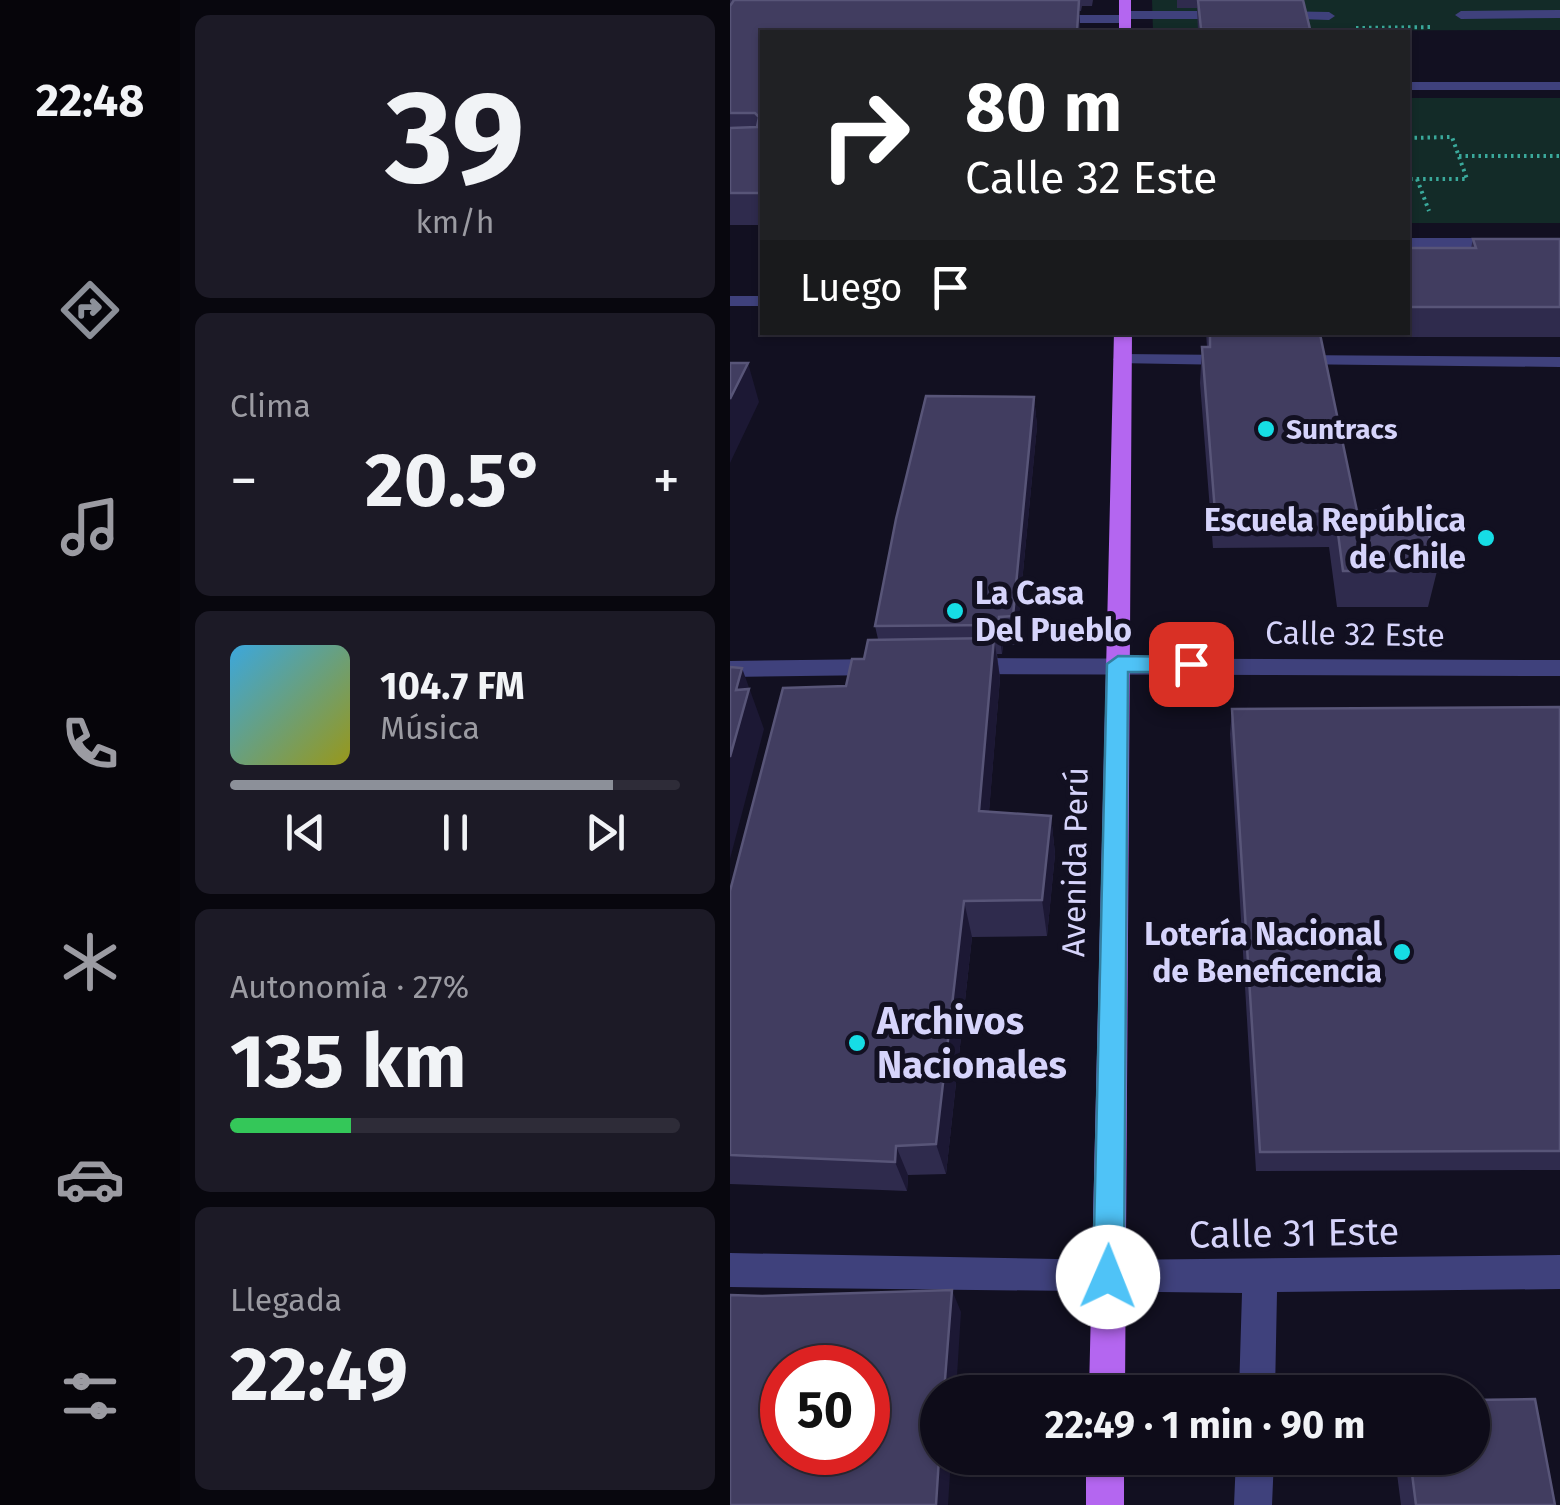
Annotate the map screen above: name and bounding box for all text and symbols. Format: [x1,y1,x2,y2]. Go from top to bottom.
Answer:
text: 39 [386,60,524,216]
text: 80 m [965,66,1122,150]
icon: right [800,70,930,200]
text: 22:48 [36,74,144,128]
text: Calle 32 Este [965,151,1218,205]
text: km/h [415,203,495,241]
icon: arrive [923,260,978,315]
text: Luego [800,265,903,311]
icon: directions [55,275,125,345]
text: Clima [230,387,311,425]
place label: Suntracs [1286,413,1398,446]
marker: Suntracs [1255,418,1277,440]
text: 20.5° [365,436,545,526]
text: − [230,448,258,514]
text: + [653,448,680,514]
icon: music [55,492,125,562]
place label: Escuela República de Chile [1204,501,1466,576]
marker: Escuela República de Chile [1475,527,1497,549]
place label: La Casa Del Pueblo [975,574,1132,649]
marker: La Casa Del Pueblo [944,600,966,622]
street label: Calle 32 Este [1265,613,1445,655]
pin [1149,622,1234,707]
icon: arrive [1164,637,1219,692]
text: 104.7 FM [380,663,525,709]
icon: phone [55,709,125,779]
text: Música [380,709,480,747]
street label: Avenida Perú [1054,767,1096,957]
icon: previous [278,805,333,860]
icon: pause [428,805,483,860]
icon: next [578,805,633,860]
place label: Lotería Nacional de Beneficencia [1144,915,1382,990]
icon: climate [55,927,125,997]
marker: Lotería Nacional de Beneficencia [1391,941,1413,963]
text: Autonomía · 27% [230,968,469,1006]
place label: Archivos Nacionales [876,998,1067,1088]
text: 135 km [230,1017,467,1107]
marker: Archivos Nacionales [846,1032,868,1054]
icon: car [55,1144,125,1214]
street label: Calle 31 Este [1188,1208,1400,1258]
position arrow [1056,1225,1160,1329]
text: Llegada [230,1281,342,1319]
text: 22:49 [230,1330,408,1420]
speed limit sign: 50 [760,1345,890,1475]
icon: filters [55,1361,125,1431]
text: 22:49 · 1 min · 90 m [1045,1402,1365,1448]

